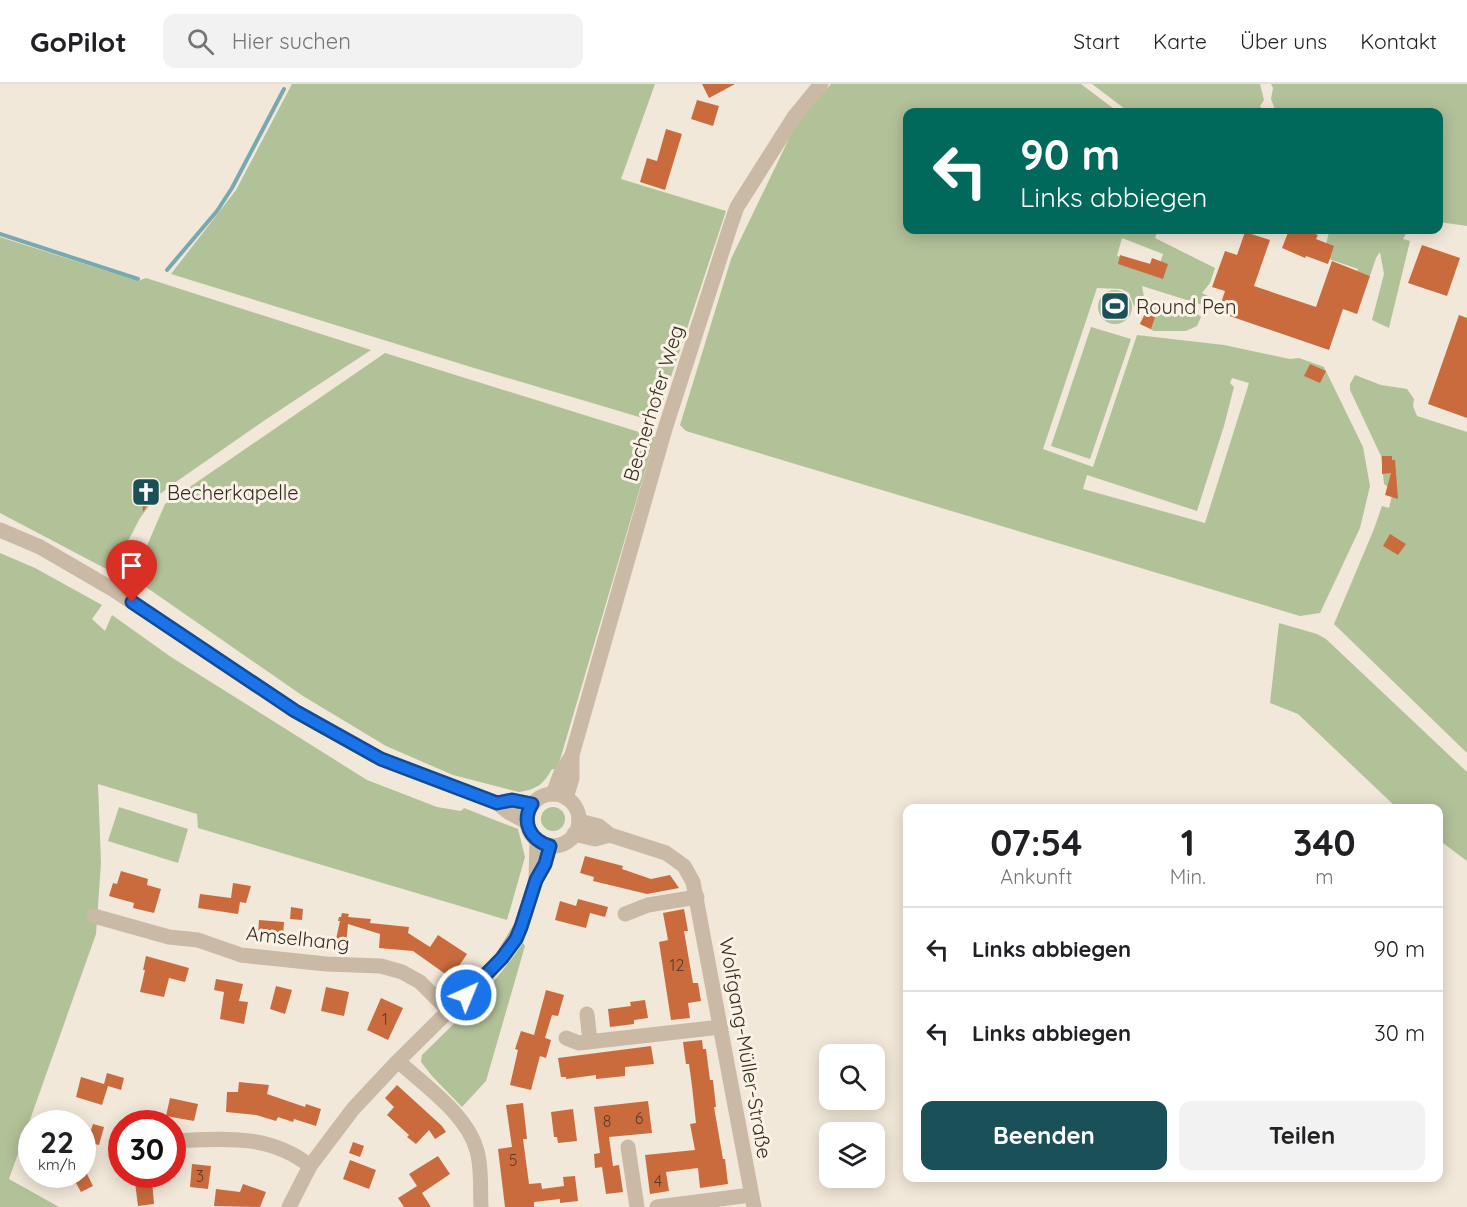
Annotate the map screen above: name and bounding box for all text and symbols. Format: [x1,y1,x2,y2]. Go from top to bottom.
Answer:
search box [163,14,583,68]
text: GoPilot [30,24,127,59]
icon: search [184,25,217,58]
text: Hier suchen [232,27,351,55]
text: Start [1073,28,1120,54]
text: Karte [1153,28,1207,54]
text: Über uns [1240,28,1327,54]
text: Kontakt [1360,28,1437,54]
text: 90 m [1020,128,1120,181]
icon: left [921,132,999,210]
text: Links abbiegen [1020,180,1207,214]
sports icon: Round Pen [1099,290,1131,322]
place label: Round Pen [1136,294,1236,319]
street label: Becherhofer Weg [617,322,689,484]
church icon: Becherkapelle [130,476,162,508]
place label: Becherkapelle [167,480,298,505]
pin [106,540,157,602]
icon: arrive [115,549,148,582]
text: 07:54 [990,820,1082,865]
text: 1 [1181,820,1195,865]
text: 340 [1293,820,1356,865]
text: Ankunft [1000,864,1072,889]
text: Min. [1170,864,1206,889]
text: m [1315,864,1333,889]
street label: Amselhang [245,920,351,956]
icon: left [921,933,954,966]
text: Links abbiegen [972,935,1131,963]
text: 90 m [1374,935,1425,963]
street label: Wolfgang-Müller-Straße [714,936,778,1160]
house number: 12 [670,955,685,975]
position arrow [434,963,498,1027]
house number: 1 [382,1009,388,1029]
icon: left [921,1017,954,1050]
text: Links abbiegen [972,1019,1131,1047]
text: 30 m [1374,1019,1425,1047]
map controls [819,1044,885,1188]
button: search [819,1044,885,1110]
button: Beenden [921,1101,1167,1170]
button: Teilen [1179,1101,1425,1170]
house number: 6 [635,1108,644,1128]
speed limit sign: 30 [108,1110,186,1188]
house number: 8 [603,1111,611,1131]
button: layers [819,1122,885,1188]
text: 22 [40,1123,74,1161]
house number: 5 [509,1150,517,1170]
text: km/h [38,1155,76,1174]
house number: 3 [196,1166,204,1186]
house number: 4 [654,1171,662,1191]

